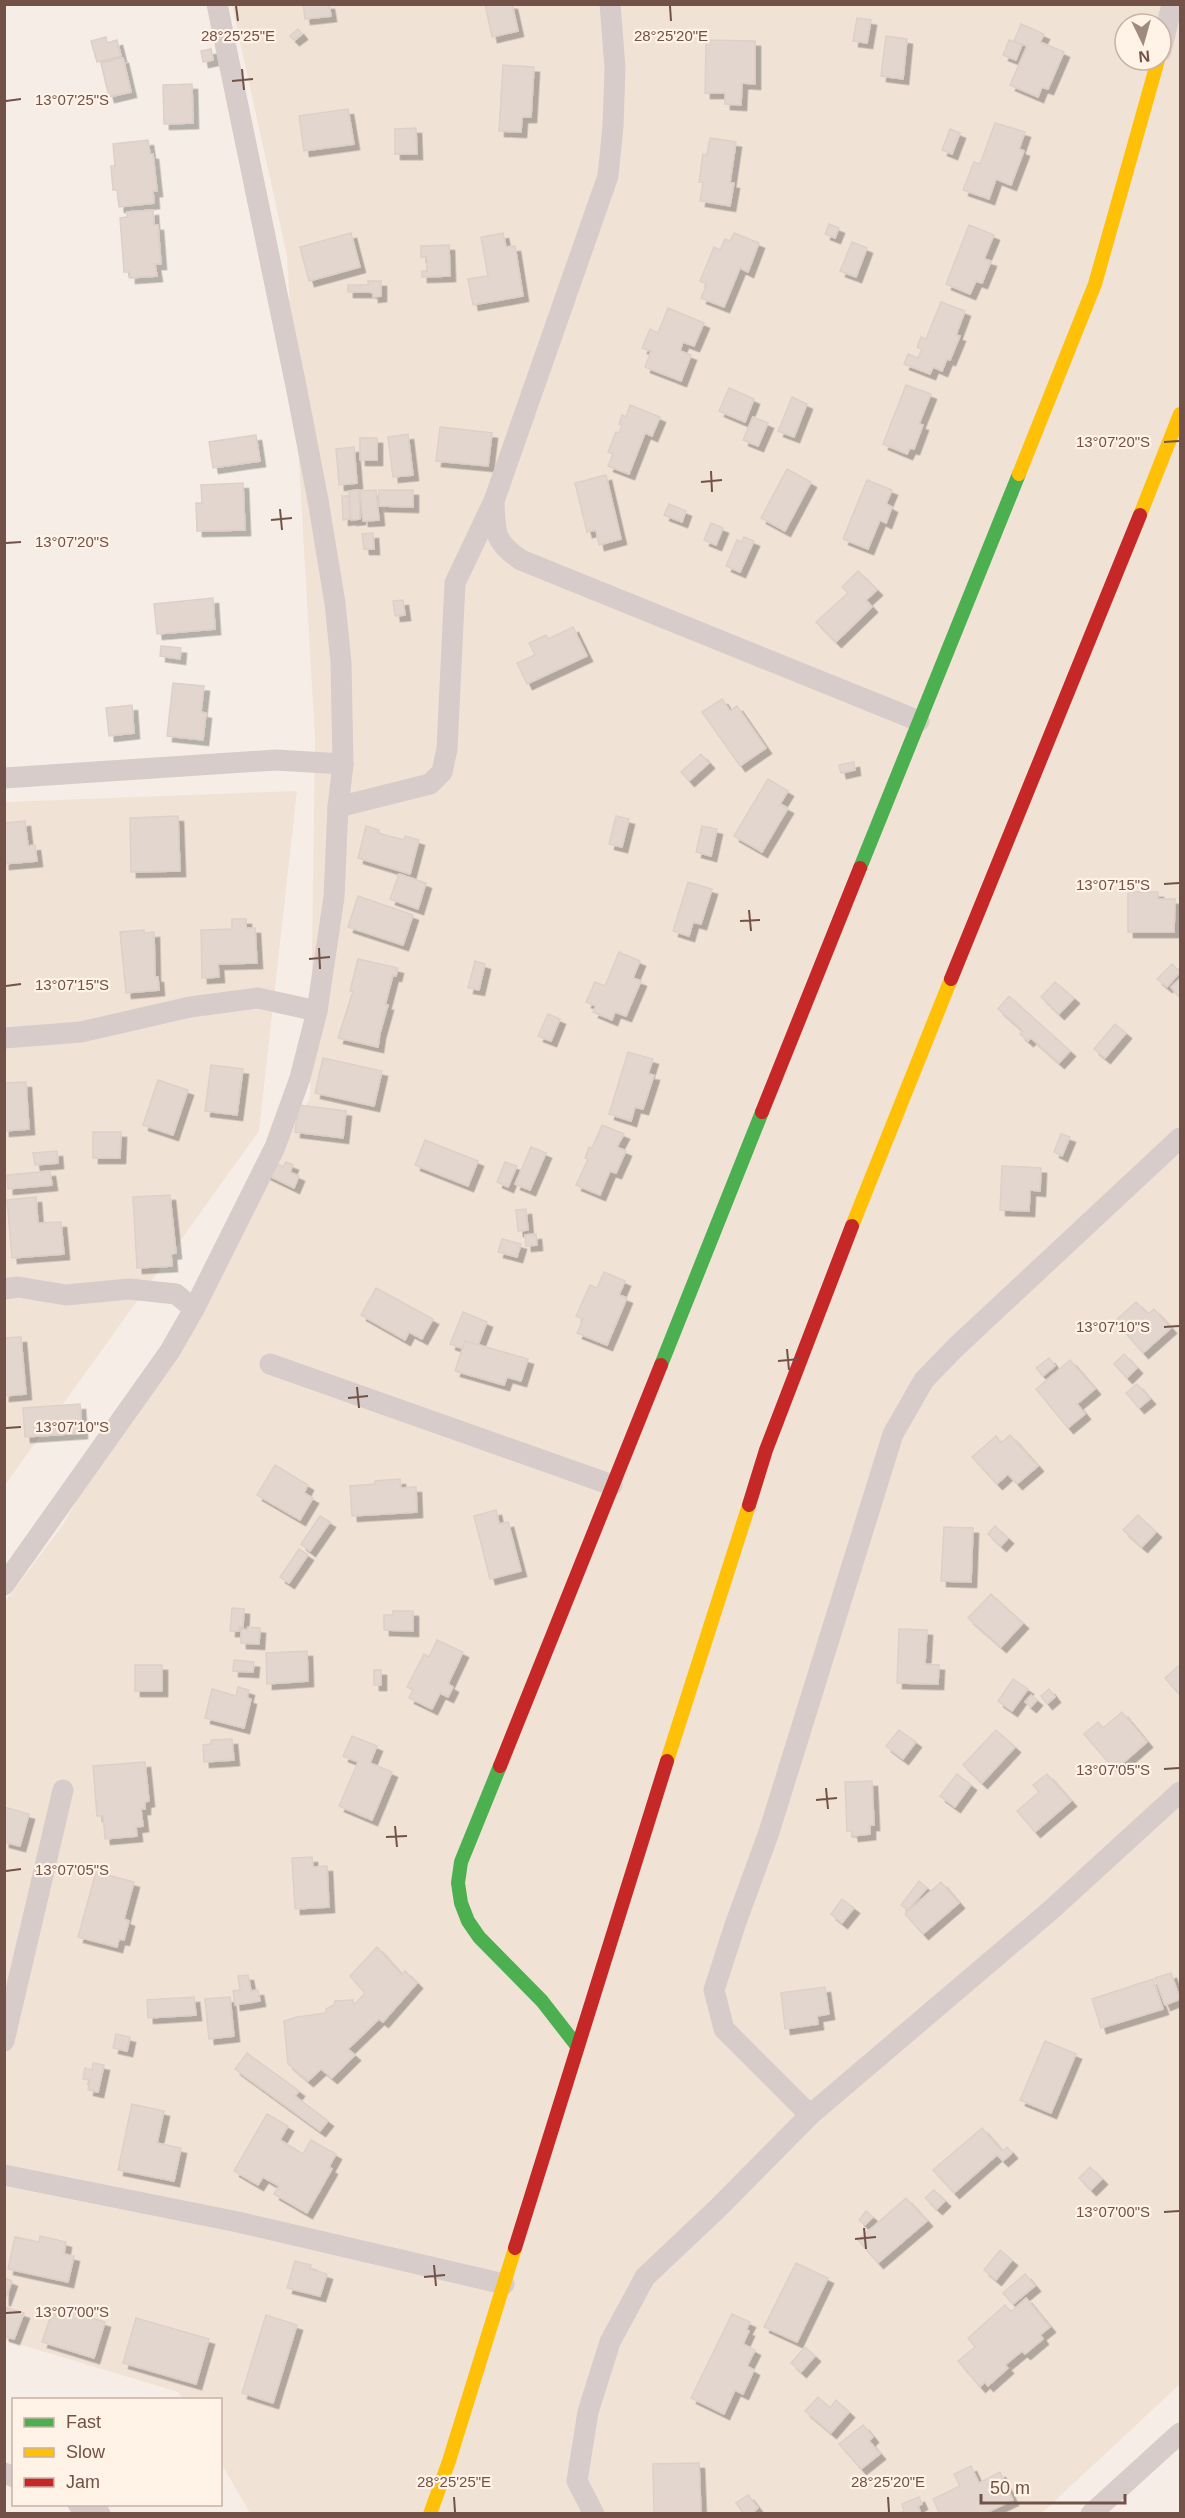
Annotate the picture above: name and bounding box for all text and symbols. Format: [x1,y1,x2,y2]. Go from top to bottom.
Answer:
north arrow [1113,12,1173,72]
text: 28°25'25"E [201,27,275,44]
text: 28°25'20"E [634,27,708,44]
text: N [1138,47,1151,65]
text: 13°07'25"S [35,91,109,108]
text: 13°07'20"S [1076,433,1150,450]
text: 13°07'20"S [35,533,109,550]
text: 13°07'15"S [1076,876,1150,893]
text: 13°07'15"S [35,976,109,993]
text: 13°07'10"S [1076,1318,1150,1335]
text: 13°07'10"S [35,1418,109,1435]
text: 13°07'05"S [1076,1761,1150,1778]
text: 13°07'05"S [35,1861,109,1878]
text: 13°07'00"S [1076,2203,1150,2220]
text: 13°07'00"S [35,2303,109,2320]
legend [12,2398,222,2506]
text: Fast [66,2412,101,2432]
text: Slow [66,2442,106,2462]
scale bar [981,2467,1125,2505]
text: Jam [66,2472,100,2492]
text: 28°25'25"E [417,2473,491,2490]
text: 28°25'20"E [851,2473,925,2490]
text: 50 m [990,2478,1030,2498]

